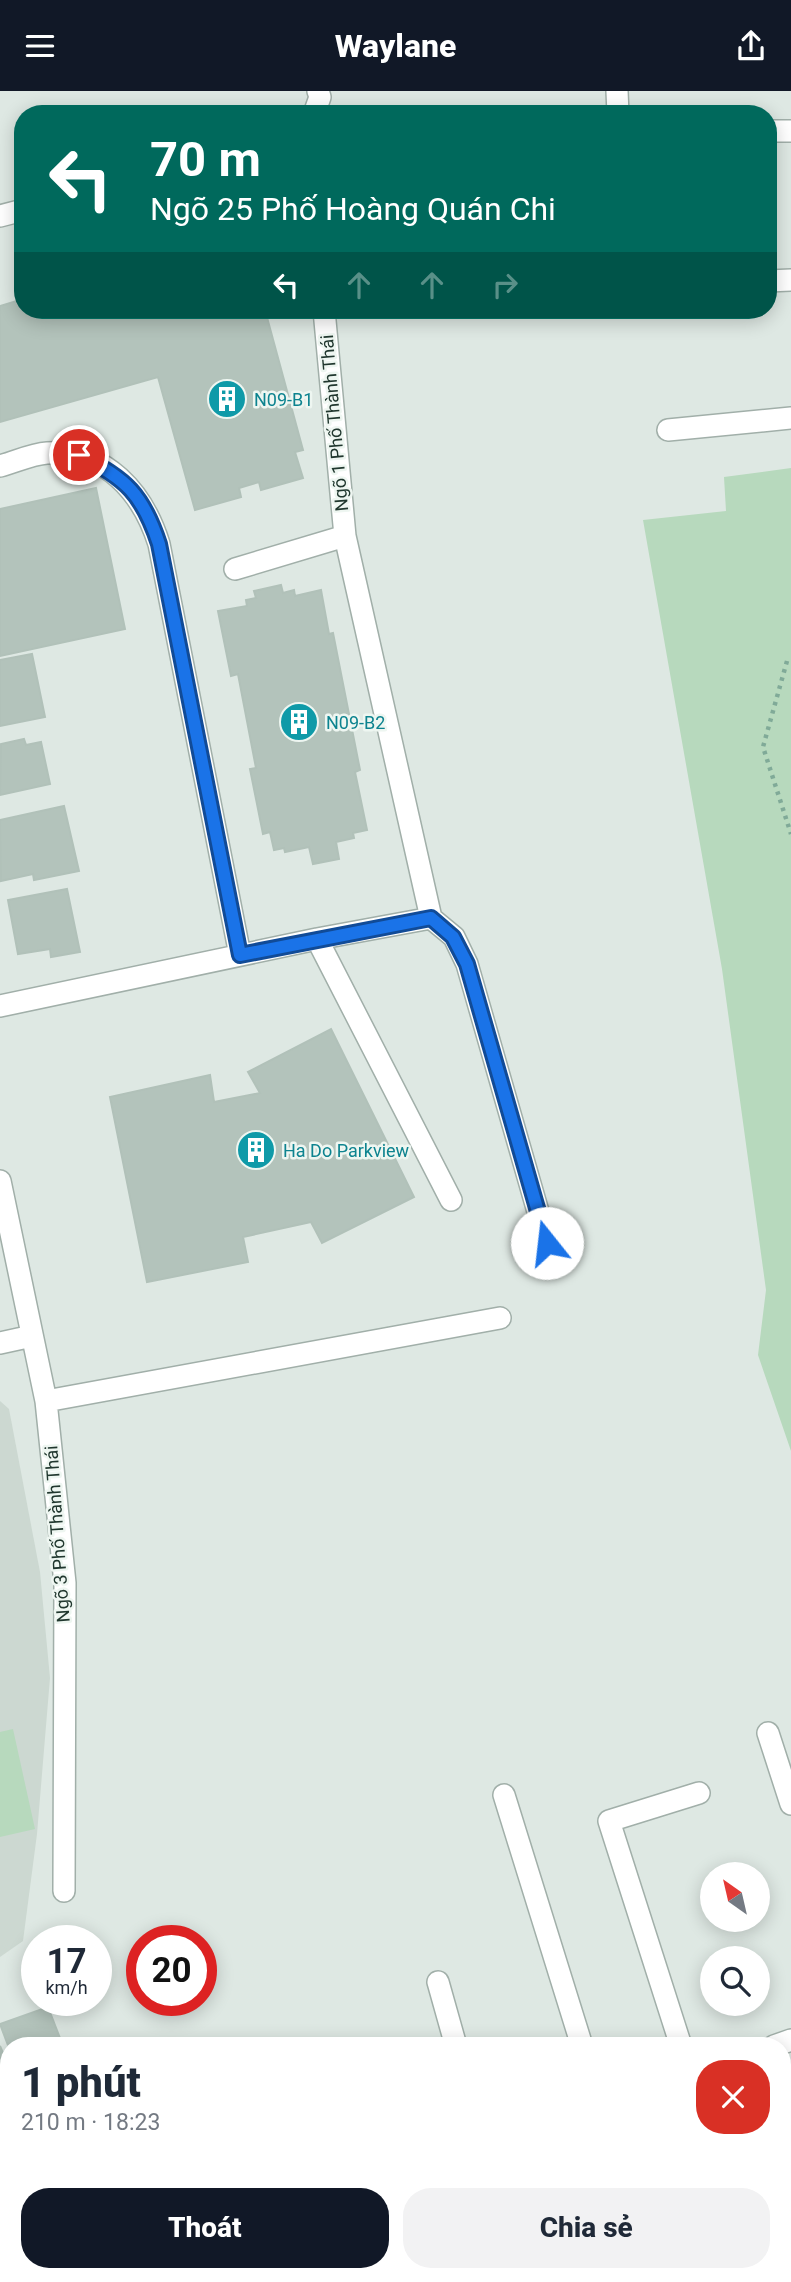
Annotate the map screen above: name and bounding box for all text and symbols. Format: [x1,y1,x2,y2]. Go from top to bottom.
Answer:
icon: menu [21,27,59,65]
text: Waylane [335,27,456,65]
icon: share [732,27,770,65]
text: 70 m [150,131,261,188]
icon: left [35,133,126,224]
text: Ngõ 25 Phố Hoàng Quán Chi [150,190,556,228]
icon: left [267,266,305,304]
icon: ahead [340,266,378,304]
icon: ahead [413,266,451,304]
icon: right [486,266,524,304]
street label: Ngõ 1 Phố Thành Thái [316,334,352,512]
building icon: N09-B1 [206,378,248,420]
place label: N09-B1 [254,389,313,410]
pin [49,425,109,485]
icon: arrive [60,436,98,474]
building icon: N09-B2 [278,701,320,743]
place label: N09-B2 [326,712,385,733]
building icon: Ha Do Parkview [235,1129,277,1171]
place label: Ha Do Parkview [283,1140,410,1161]
position arrow [510,1206,584,1280]
street label: Ngõ 3 Phố Thành Thái [40,1445,74,1623]
north arrow [700,1862,770,1932]
map controls [700,1862,770,2016]
speed limit sign: 20 [126,1925,217,2016]
text: 17 [46,1941,87,1982]
button: search [700,1946,770,2016]
text: km/h [45,1977,88,1998]
text: 1 phút [21,2058,141,2107]
button: close [696,2060,770,2134]
text: 210 m · 18:23 [21,2109,160,2136]
button: Thoát [21,2188,389,2268]
button: Chia sẻ [403,2188,770,2268]

